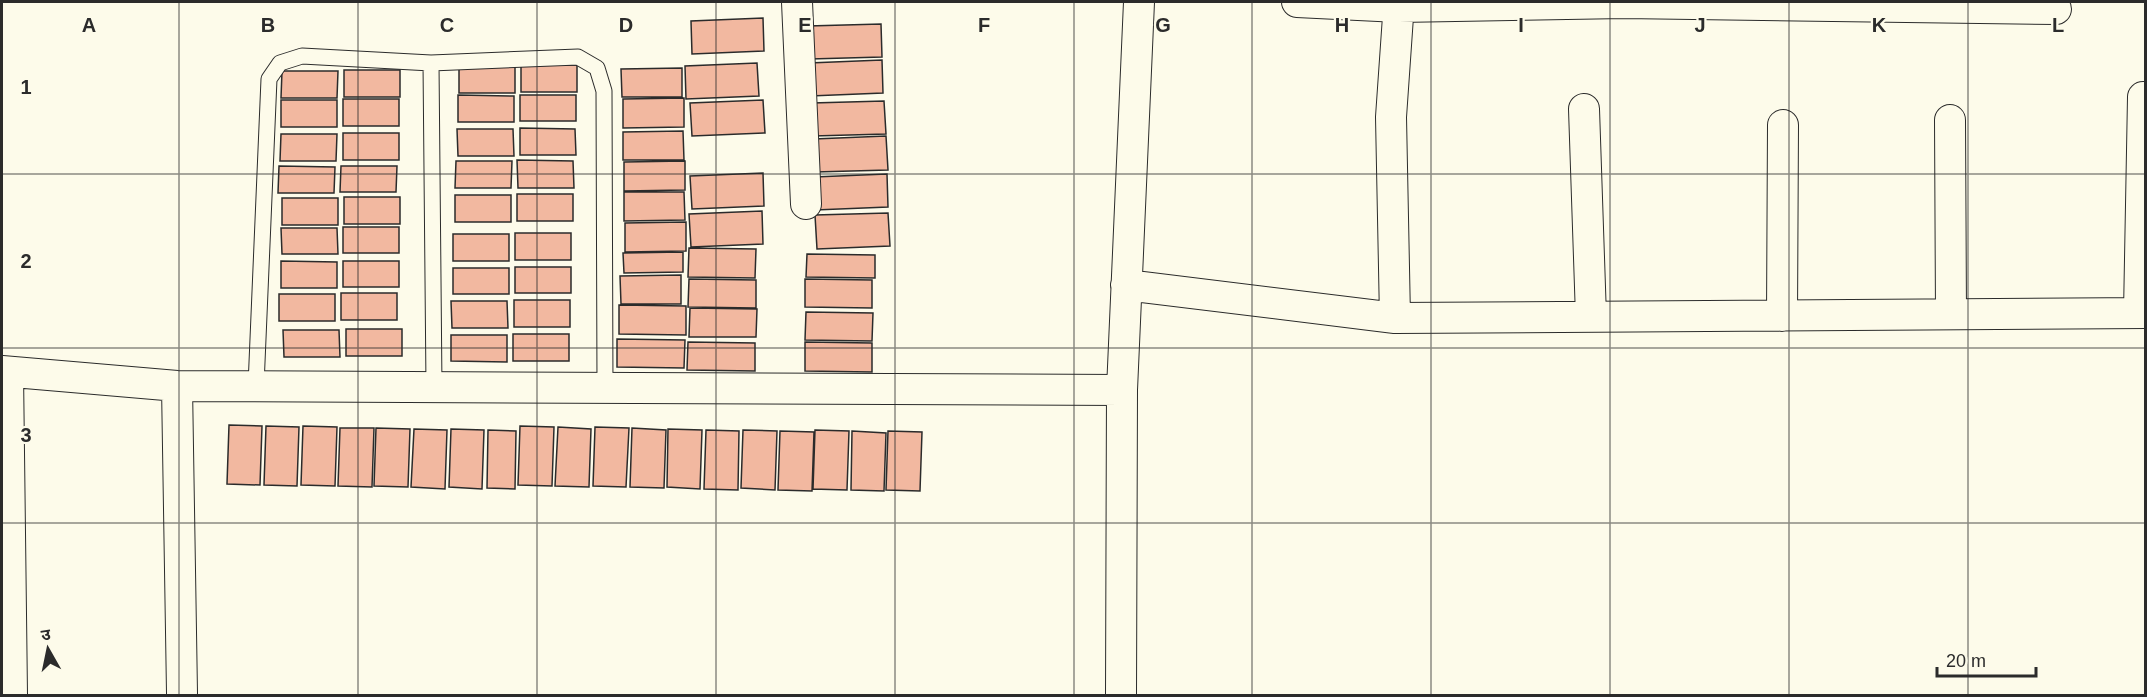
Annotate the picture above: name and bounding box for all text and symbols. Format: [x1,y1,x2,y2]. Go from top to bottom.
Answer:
text: A [82,14,96,36]
text: B [261,14,275,36]
text: C [440,14,454,36]
text: D [619,14,633,36]
text: E [798,14,812,36]
text: F [978,14,990,36]
text: G [1155,14,1171,36]
text: H [1335,14,1349,36]
text: I [1518,14,1524,36]
text: J [1694,14,1706,36]
text: K [1872,14,1887,36]
text: L [2052,14,2064,36]
text: 1 [20,76,32,98]
text: 2 [20,250,32,272]
text: 3 [20,424,32,446]
north arrow [18,619,78,679]
text: उ [40,625,52,644]
scale bar [1937,640,2036,678]
text: 20 m [1946,651,1986,671]

